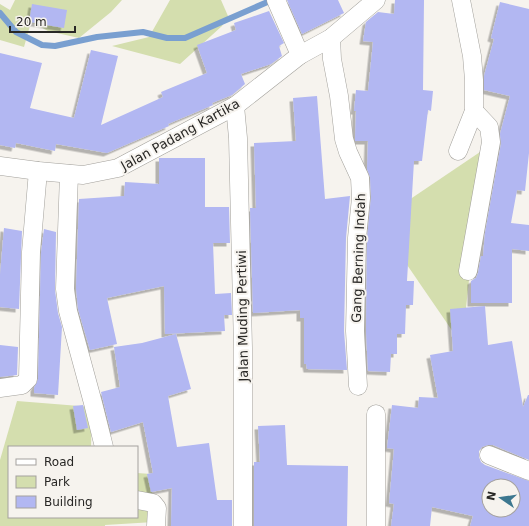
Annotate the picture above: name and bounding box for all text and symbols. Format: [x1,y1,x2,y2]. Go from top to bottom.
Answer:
scale bar [10,8,75,34]
text: 20 m [16,15,47,29]
street label: Jalan Padang Kartika [117,96,242,174]
street label: Gang Berning Indah [349,193,368,323]
street label: Jalan Muding Pertiwi [234,250,251,383]
legend [8,446,138,518]
text: Road [44,455,74,469]
text: Park [44,475,70,489]
north arrow [481,478,521,518]
text: N [484,490,499,502]
text: Building [44,495,93,509]

